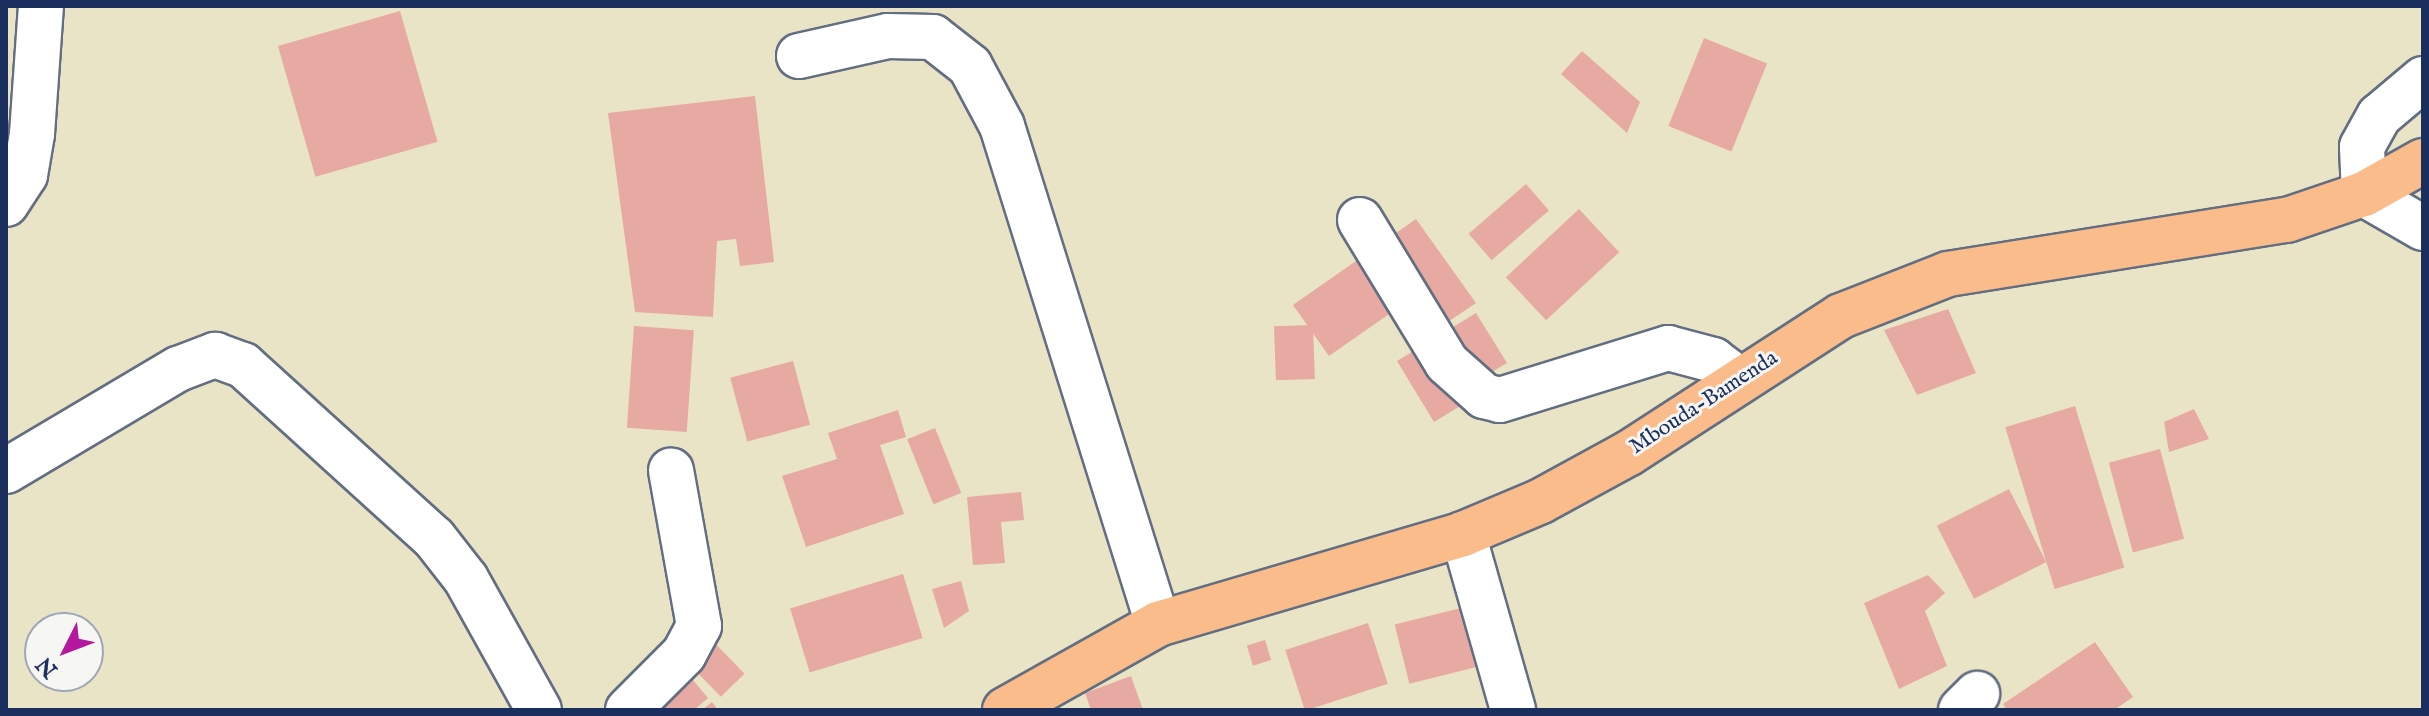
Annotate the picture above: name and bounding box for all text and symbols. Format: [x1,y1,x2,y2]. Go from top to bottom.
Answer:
street label: Mbouda-Bamenda [1625,345,1783,461]
north arrow [24,612,104,692]
text: N [31,650,64,683]

